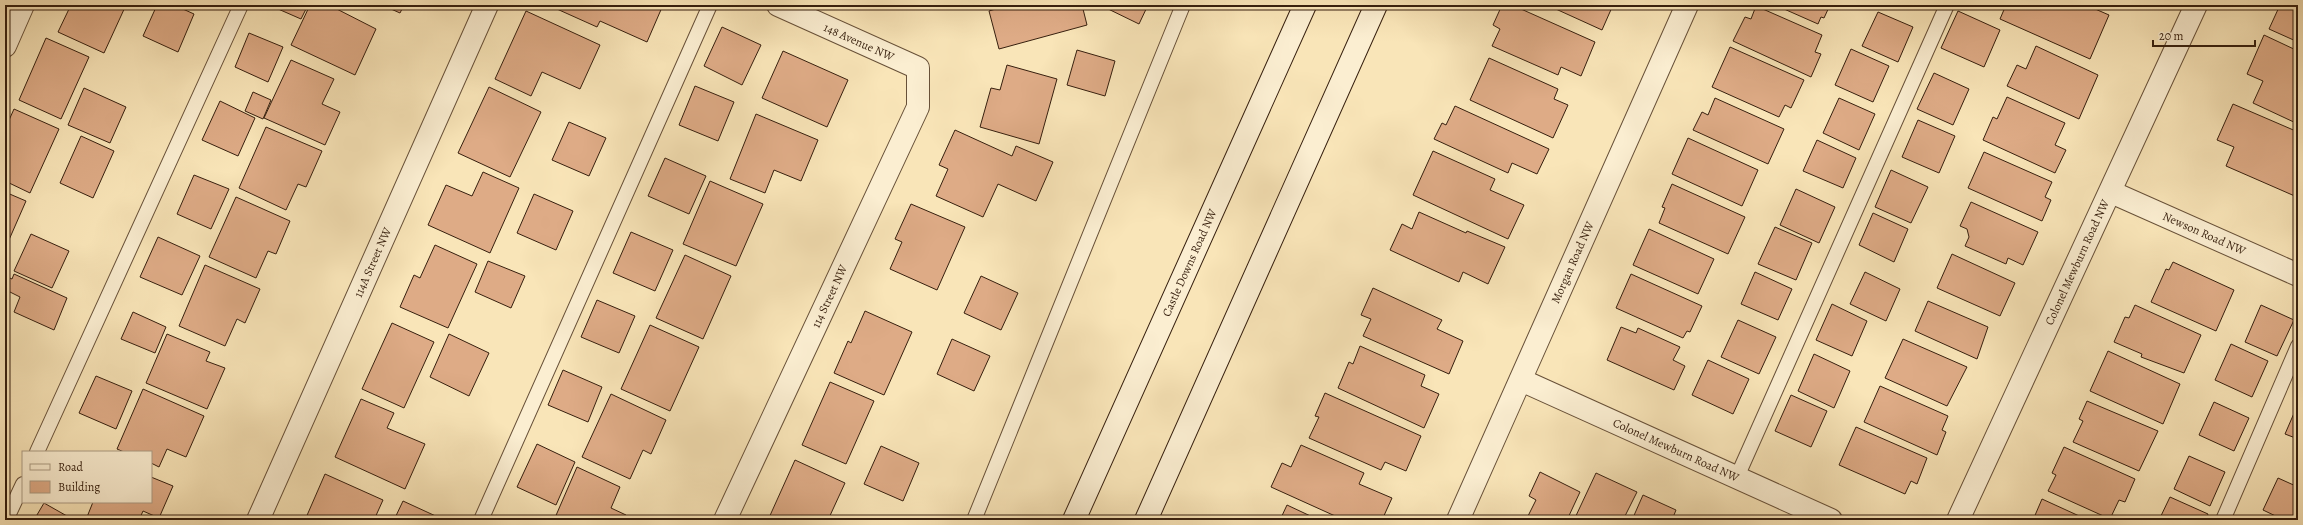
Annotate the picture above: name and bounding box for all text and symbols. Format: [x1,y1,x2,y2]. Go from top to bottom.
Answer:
street label: 148 Avenue NW [821,19,898,65]
scale bar [2153,22,2255,48]
text: 20 m [2159,28,2183,44]
street label: Colonel Mewburn Road NW [2041,196,2113,328]
street label: Castle Downs Road NW [1158,206,1221,319]
street label: Newson Road NW [2160,208,2249,259]
street label: Morgan Road NW [1547,218,1598,306]
street label: 114A Street NW [350,224,395,300]
street label: 114 Street NW [808,261,852,330]
street label: Colonel Mewburn Road NW [1610,415,1742,486]
legend [22,451,152,503]
text: Road [58,459,84,475]
text: Building [58,479,100,495]

